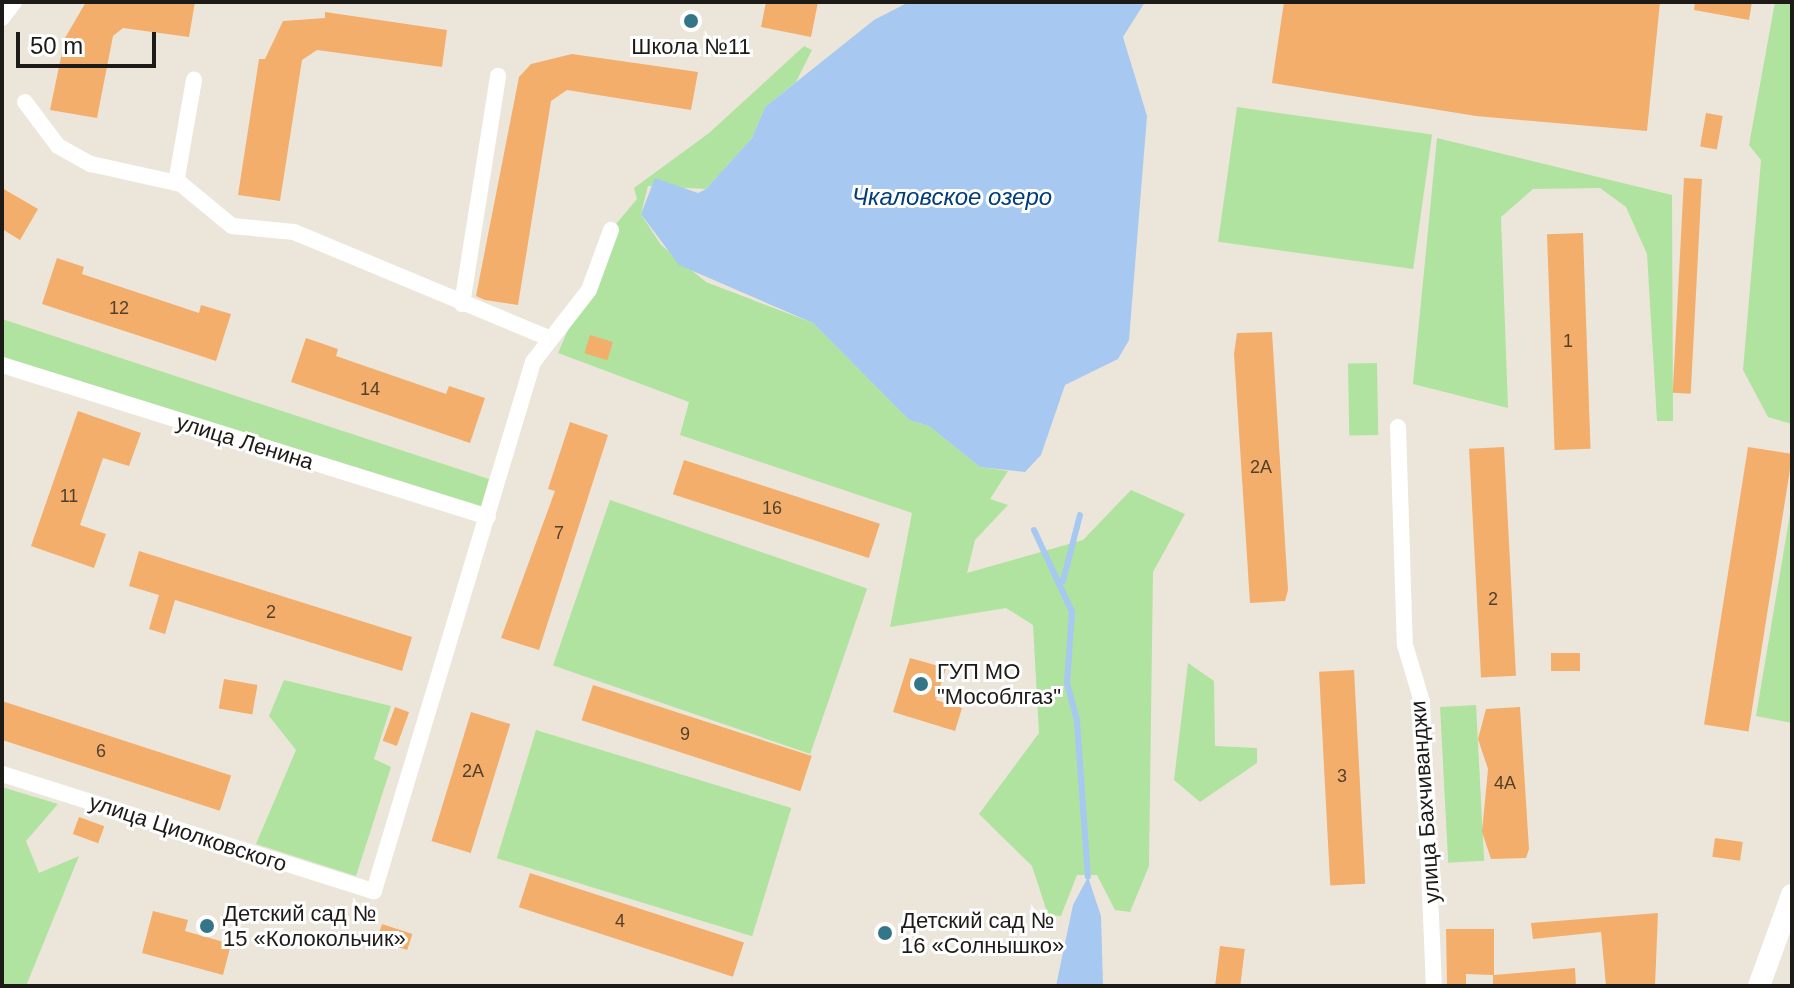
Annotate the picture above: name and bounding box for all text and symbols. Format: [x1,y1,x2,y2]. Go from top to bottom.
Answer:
marker: Школа №11 [682,12,700,30]
scale bar [20,16,160,66]
text: 50 m [30,32,83,59]
place label: Школа №11 [631,34,751,60]
water label: Чкаловское озеро [852,183,1052,211]
house number: 12 [109,297,129,319]
house number: 1 [1563,330,1573,352]
house number: 14 [360,378,380,400]
street label: улица Ленина [173,409,317,475]
house number: 2А [1250,456,1272,478]
house number: 11 [60,485,78,507]
house number: 16 [762,497,782,519]
house number: 7 [554,522,564,544]
house number: 2 [1488,588,1498,610]
house number: 2 [266,601,276,623]
place label: ГУП МО "Мособлгаз" [937,658,1061,710]
marker: ГУП МО "Мособлгаз" [912,675,930,693]
street label: улица Бахчиванджи [1405,700,1445,904]
house number: 9 [680,723,690,745]
house number: 6 [96,740,106,762]
house number: 2А [462,760,484,782]
house number: 3 [1337,765,1347,787]
house number: 4А [1494,772,1516,794]
street label: улица Циолковского [86,789,290,877]
place label: Детский сад № 15 «Колокольчик» [223,900,406,952]
place label: Детский сад № 16 «Солнышко» [901,907,1064,958]
house number: 4 [615,910,625,932]
marker: Детский сад № 15 «Колокольчик» [198,917,216,935]
marker: Детский сад № 16 «Солнышко» [876,924,894,942]

